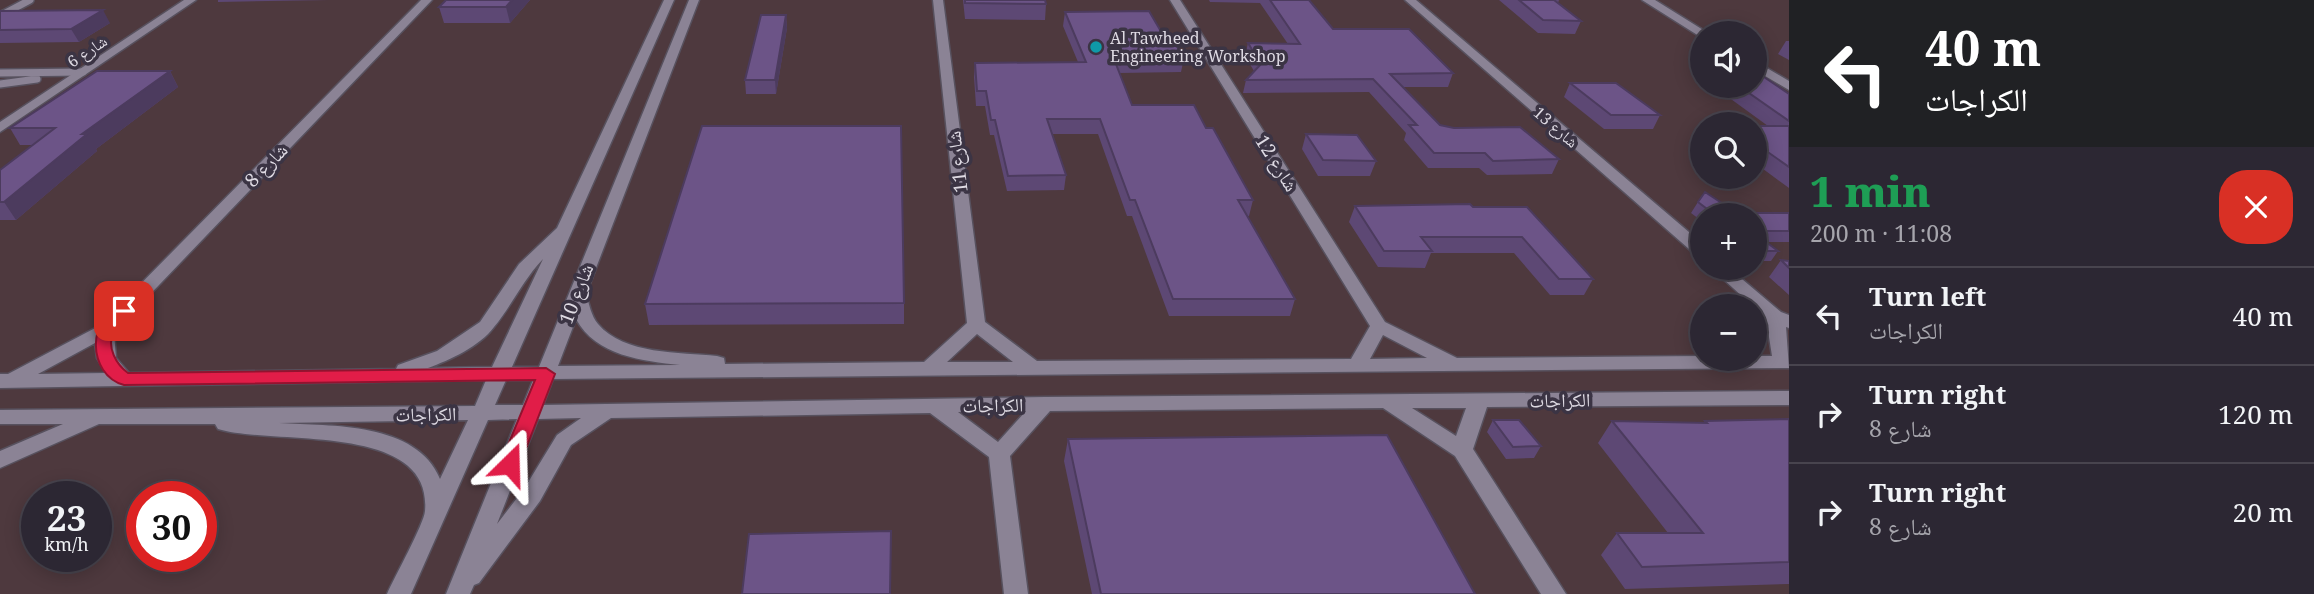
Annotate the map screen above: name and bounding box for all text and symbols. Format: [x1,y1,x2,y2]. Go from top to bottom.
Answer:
text: 40 m [1925,14,2041,80]
map controls [1690,21,1767,371]
button: sound [1690,21,1767,98]
place label: Al Tawheed Engineering Workshop [1110,27,1286,67]
icon: left [1810,28,1901,119]
street label: شارع 6 [63,30,111,72]
marker: Al Tawheed Engineering Workshop [1088,39,1104,55]
text: الكراجات [1925,77,2028,120]
street label: شارع 13 [1529,101,1583,153]
button: search [1690,112,1767,189]
street label: شارع 11 [940,129,974,195]
street label: شارع 12 [1249,130,1305,196]
street label: شارع 8 [239,137,293,193]
text: 1 min [1810,162,1931,219]
button: close [2219,170,2293,244]
button: + [1690,203,1767,280]
text: 200 m · 11:08 [1810,217,1952,249]
street label: شارع 10 [553,260,599,328]
text: Turn left [1869,278,1986,314]
pin [94,281,154,341]
icon: arrive [105,292,143,330]
button: − [1690,294,1767,371]
icon: left [1810,297,1848,335]
text: 40 m [2233,298,2293,334]
text: الكراجات [1869,314,1943,346]
text: Turn right [1869,376,2006,412]
street label: الكراجات [1529,386,1591,414]
street label: الكراجات [962,391,1024,419]
icon: right [1810,395,1848,433]
text: 120 m [2218,396,2293,432]
street label: الكراجات [395,400,457,428]
text: شارع 8 [1869,412,1932,444]
position arrow [473,427,547,501]
text: Turn right [1869,474,2006,510]
speed limit sign: 30 [126,481,217,572]
icon: right [1810,493,1848,531]
text: 23 [47,494,86,541]
text: 20 m [2233,494,2293,530]
text: شارع 8 [1869,510,1932,542]
text: km/h [44,532,89,556]

